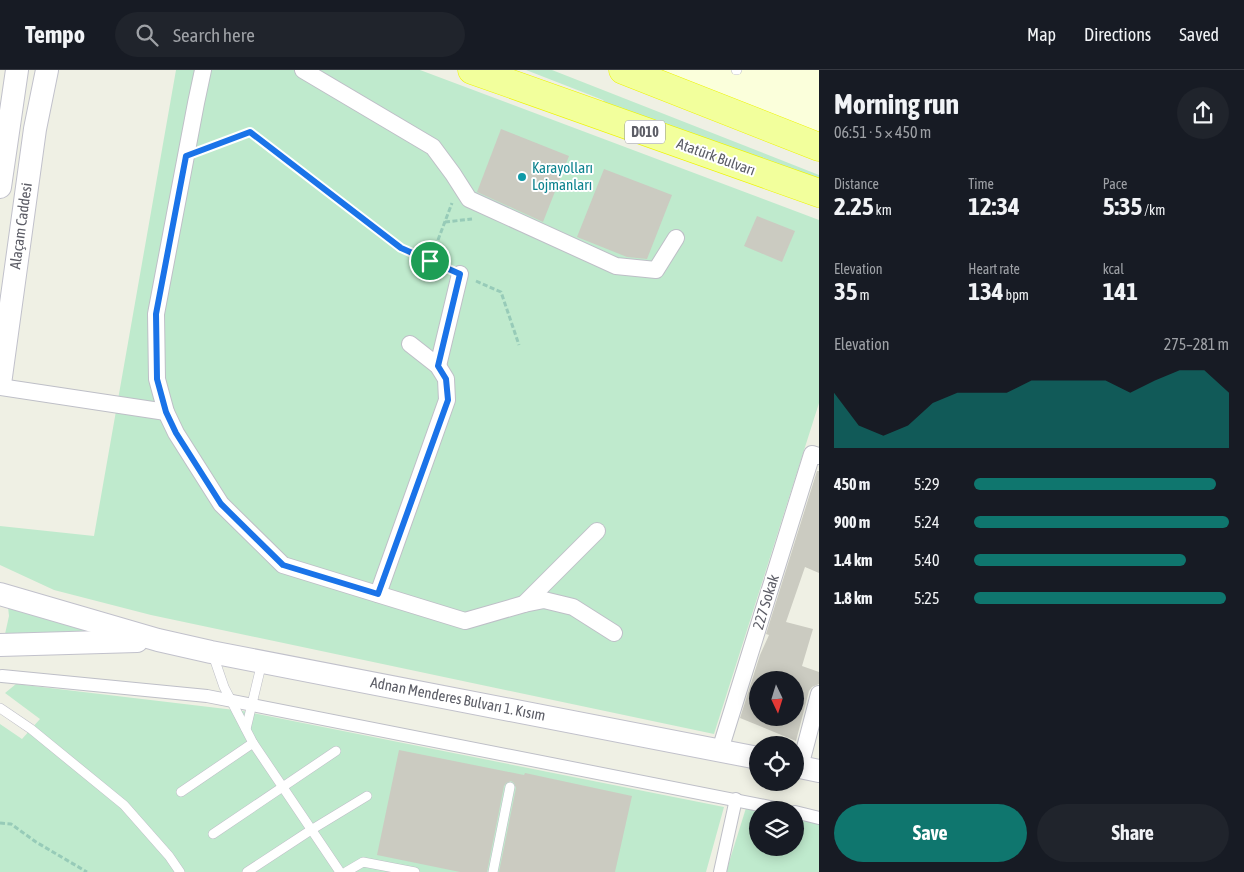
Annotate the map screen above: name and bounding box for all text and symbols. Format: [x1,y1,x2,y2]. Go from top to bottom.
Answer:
search box [115,12,465,57]
text: Tempo [25,21,85,48]
icon: search [133,21,161,49]
text: Search here [173,24,255,46]
text: Map [1027,24,1056,45]
text: Directions [1084,24,1151,45]
text: Saved [1179,24,1219,45]
button: share [1177,87,1229,139]
text: Morning run [834,88,959,120]
road number: D010 [625,121,665,144]
text: 06:51 · 5 × 450 m [834,123,931,141]
street label: Atatürk Bulvarı [675,134,758,179]
place label: Karayolları Lojmanları [532,159,593,193]
marker: Karayolları Lojmanları [516,171,528,183]
text: Distance [834,176,879,192]
text: Time [968,176,994,192]
text: Pace [1103,176,1127,192]
street label: Alaçam Caddesi [6,182,35,270]
text: 2.25 [834,192,874,220]
text: 12:34 [968,192,1020,220]
text: 5:35 [1103,192,1142,220]
text: km [874,202,892,218]
text: /km [1142,202,1165,218]
pin [409,240,451,282]
icon: arrive [416,247,444,275]
text: Elevation [834,261,883,277]
text: Heart rate [968,261,1020,277]
text: kcal [1103,261,1124,277]
text: 35 [834,277,858,305]
text: 134 [968,277,1004,305]
text: 141 [1103,277,1138,305]
text: m [858,287,870,303]
text: bpm [1004,287,1029,303]
text: Elevation [834,335,889,353]
text: 275–281 m [1164,335,1229,353]
text: 450 m [834,475,870,493]
text: 5:29 [914,475,939,493]
text: 900 m [834,513,870,531]
text: 5:24 [914,513,939,531]
text: 1.4 km [834,551,873,569]
text: 5:40 [914,551,939,569]
street label: 227 Sokak [749,572,782,631]
text: 1.8 km [834,589,873,607]
text: 5:25 [914,589,939,607]
north arrow [749,671,804,726]
map controls [749,671,804,856]
street label: Adnan Menderes Bulvarı 1. Kısım [369,673,547,724]
button: locate [749,736,804,791]
button: layers [749,801,804,856]
button: Save [834,804,1027,862]
button: Share [1037,804,1229,862]

